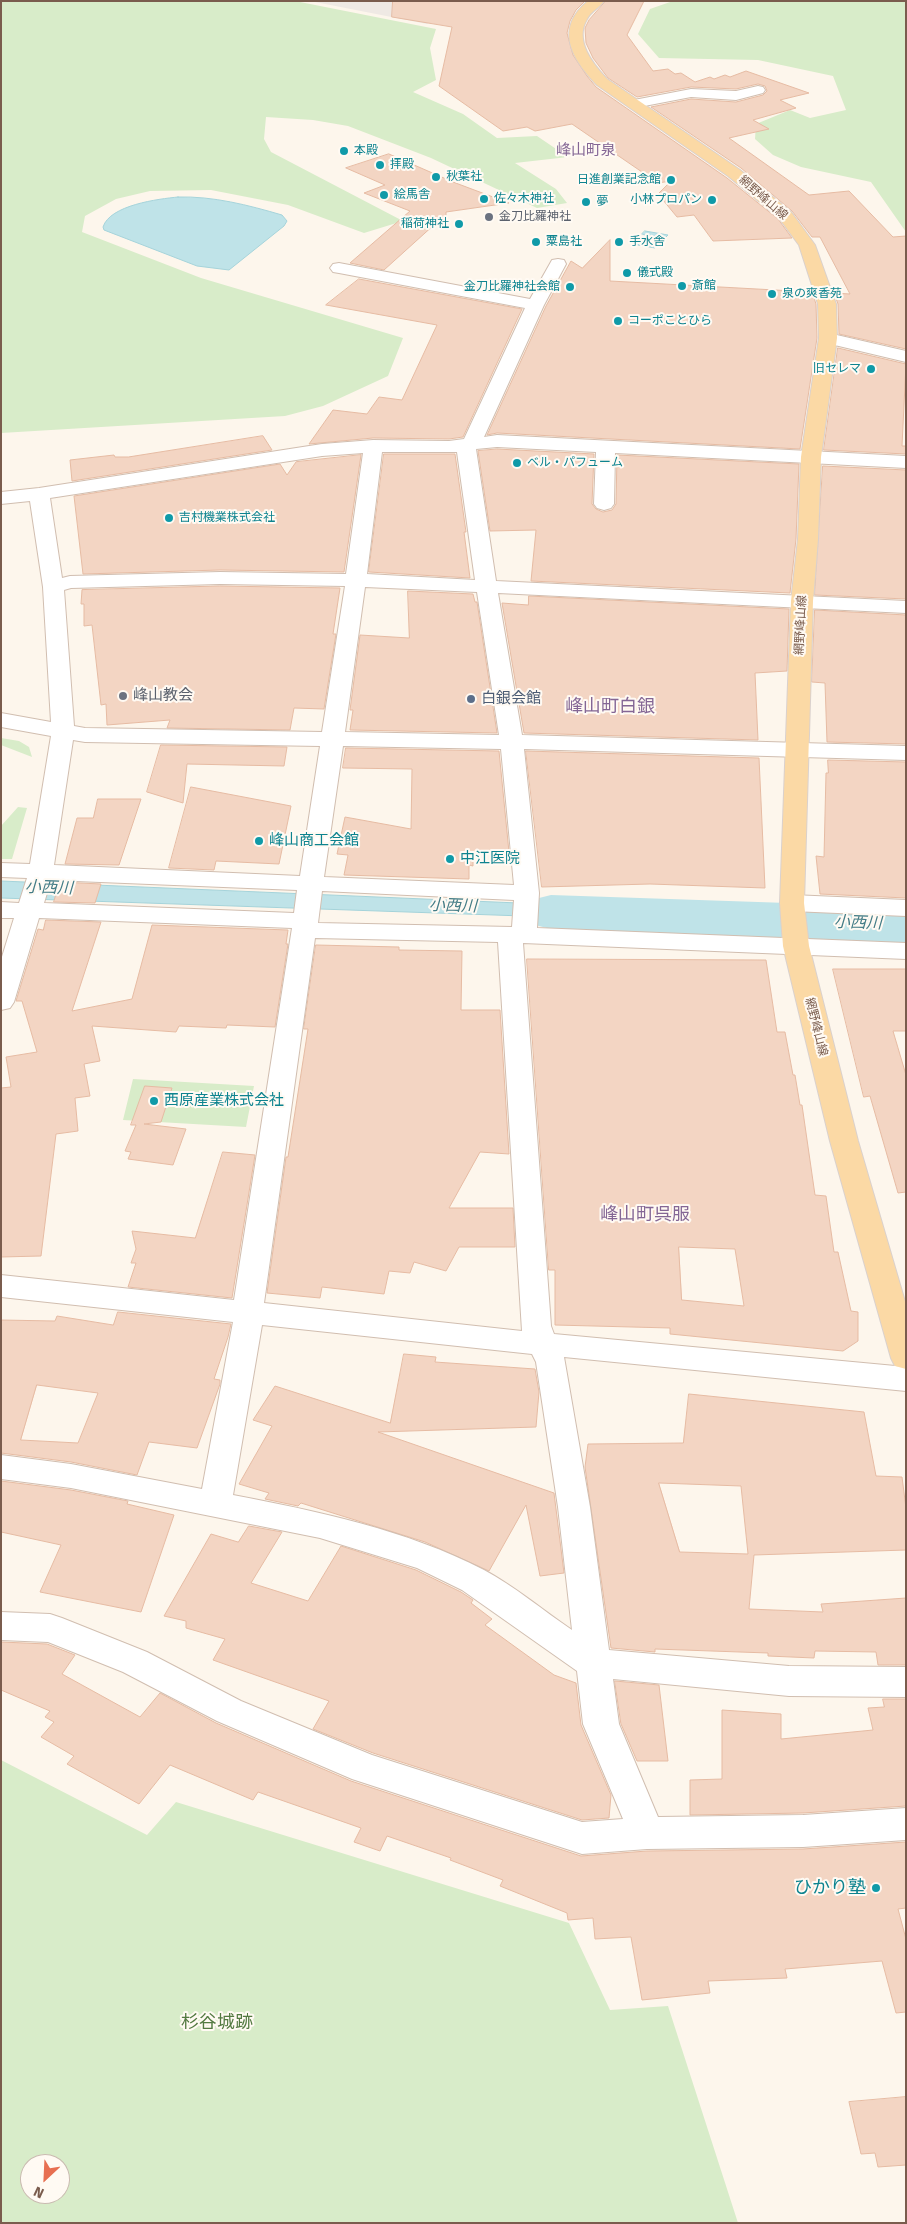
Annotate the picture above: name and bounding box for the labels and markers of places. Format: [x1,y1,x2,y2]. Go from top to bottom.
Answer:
place label: 本殿 [354,144,378,158]
marker: 本殿 [338,145,350,157]
place label: 拝殿 [390,158,414,172]
marker: 拝殿 [374,159,386,171]
place label: 秋葉社 [446,170,482,184]
marker: 秋葉社 [430,171,442,183]
place label: 日進創業記念館 [577,173,661,187]
marker: 日進創業記念館 [665,174,677,186]
place label: 絵馬舎 [394,188,430,202]
marker: 絵馬舎 [378,189,390,201]
place label: 佐々木神社 [494,192,554,206]
marker: 佐々木神社 [478,193,490,205]
place label: 小林プロパン [630,193,702,207]
marker: 小林プロパン [706,194,718,206]
place label: 夢 [596,195,608,209]
marker: 夢 [580,196,592,208]
place label: 金刀比羅神社 [499,210,571,224]
marker: 金刀比羅神社 [483,211,495,223]
place label: 稲荷神社 [401,217,449,231]
marker: 稲荷神社 [453,218,465,230]
place label: 粟島社 [546,235,582,249]
place label: 手水舎 [629,235,665,249]
marker: 粟島社 [530,236,542,248]
marker: 手水舎 [613,236,625,248]
place label: 儀式殿 [637,266,673,280]
marker: 儀式殿 [621,267,633,279]
place label: 斎館 [692,279,716,293]
place label: 金刀比羅神社会館 [464,280,560,294]
marker: 斎館 [676,280,688,292]
marker: 金刀比羅神社会館 [564,281,576,293]
place label: 泉の爽香苑 [782,287,842,301]
marker: 泉の爽香苑 [766,288,778,300]
place label: コーポことひら [628,314,712,328]
marker: コーポことひら [612,315,624,327]
place label: 旧セレマ [813,362,861,376]
marker: 旧セレマ [865,363,877,375]
place label: ベル・パフューム [527,456,623,470]
marker: ベル・パフューム [511,457,523,469]
place label: 吉村機業株式会社 [179,511,275,525]
marker: 吉村機業株式会社 [163,512,175,524]
place label: 峰山教会 [133,687,193,705]
marker: 峰山教会 [117,690,129,702]
place label: 白銀会館 [481,690,541,708]
marker: 白銀会館 [465,693,477,705]
place label: 峰山商工会館 [269,832,359,850]
marker: 峰山商工会館 [253,835,265,847]
place label: 中江医院 [460,850,520,868]
marker: 中江医院 [444,853,456,865]
place label: 西原産業株式会社 [164,1092,284,1110]
marker: 西原産業株式会社 [148,1095,160,1107]
place label: ひかり塾 [794,1877,866,1899]
marker: ひかり塾 [870,1882,882,1894]

